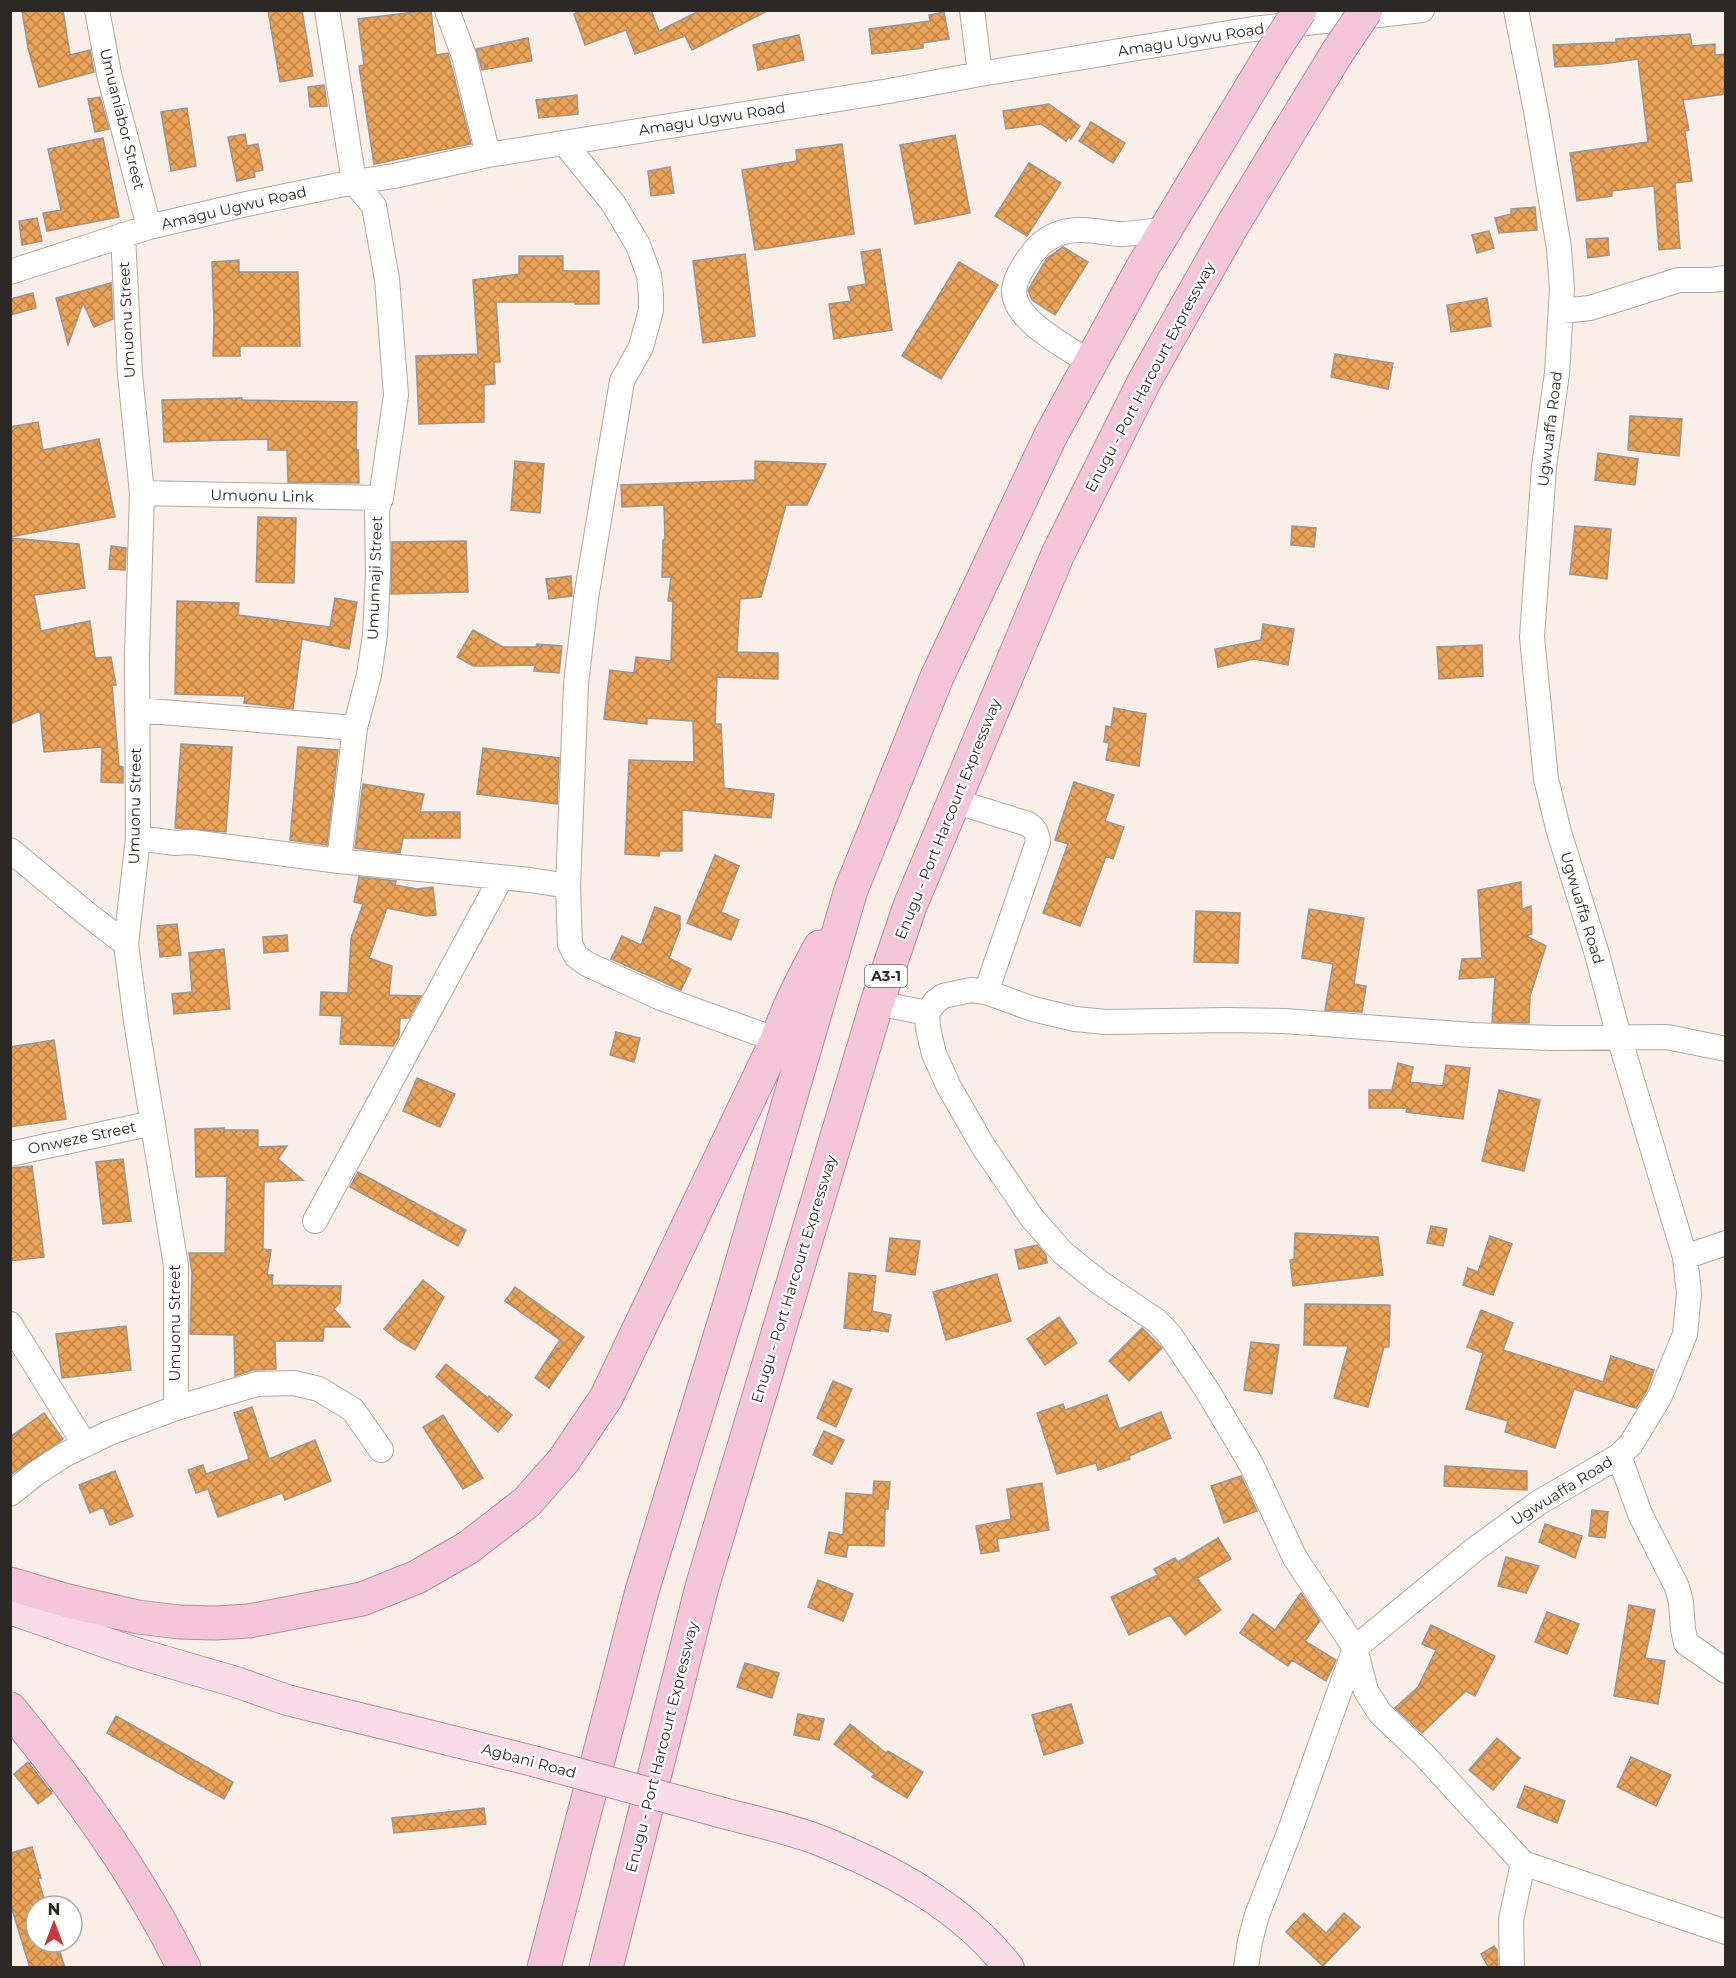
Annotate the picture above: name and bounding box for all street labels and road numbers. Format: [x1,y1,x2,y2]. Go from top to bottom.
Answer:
street label: Amagu Ugwu Road [1116,19,1266,60]
street label: Umuaniabor Street [96,46,149,191]
street label: Amagu Ugwu Road [637,98,787,139]
street label: Amagu Ugwu Road [159,182,308,233]
street label: Enugu - Port Harcourt Expressway [1081,258,1219,495]
street label: Umuonu Street [114,261,139,379]
street label: Ugwuaffa Road [1533,370,1566,488]
street label: Umuonu Link [210,485,314,506]
street label: Umunnaji Street [363,515,386,640]
street label: Enugu - Port Harcourt Expressway [890,695,1005,942]
street label: Umuonu Street [124,747,145,865]
street label: Ugwuaffa Road [1556,849,1609,966]
road number: A3-1 [865,965,907,987]
street label: Onweze Street [26,1117,138,1158]
street label: Enugu - Port Harcourt Expressway [747,1152,841,1405]
street label: Umuonu Street [165,1265,184,1381]
street label: Ugwuaffa Road [1507,1452,1616,1529]
street label: Enugu - Port Harcourt Expressway [621,1618,702,1875]
street label: Agbani Road [480,1739,579,1782]

